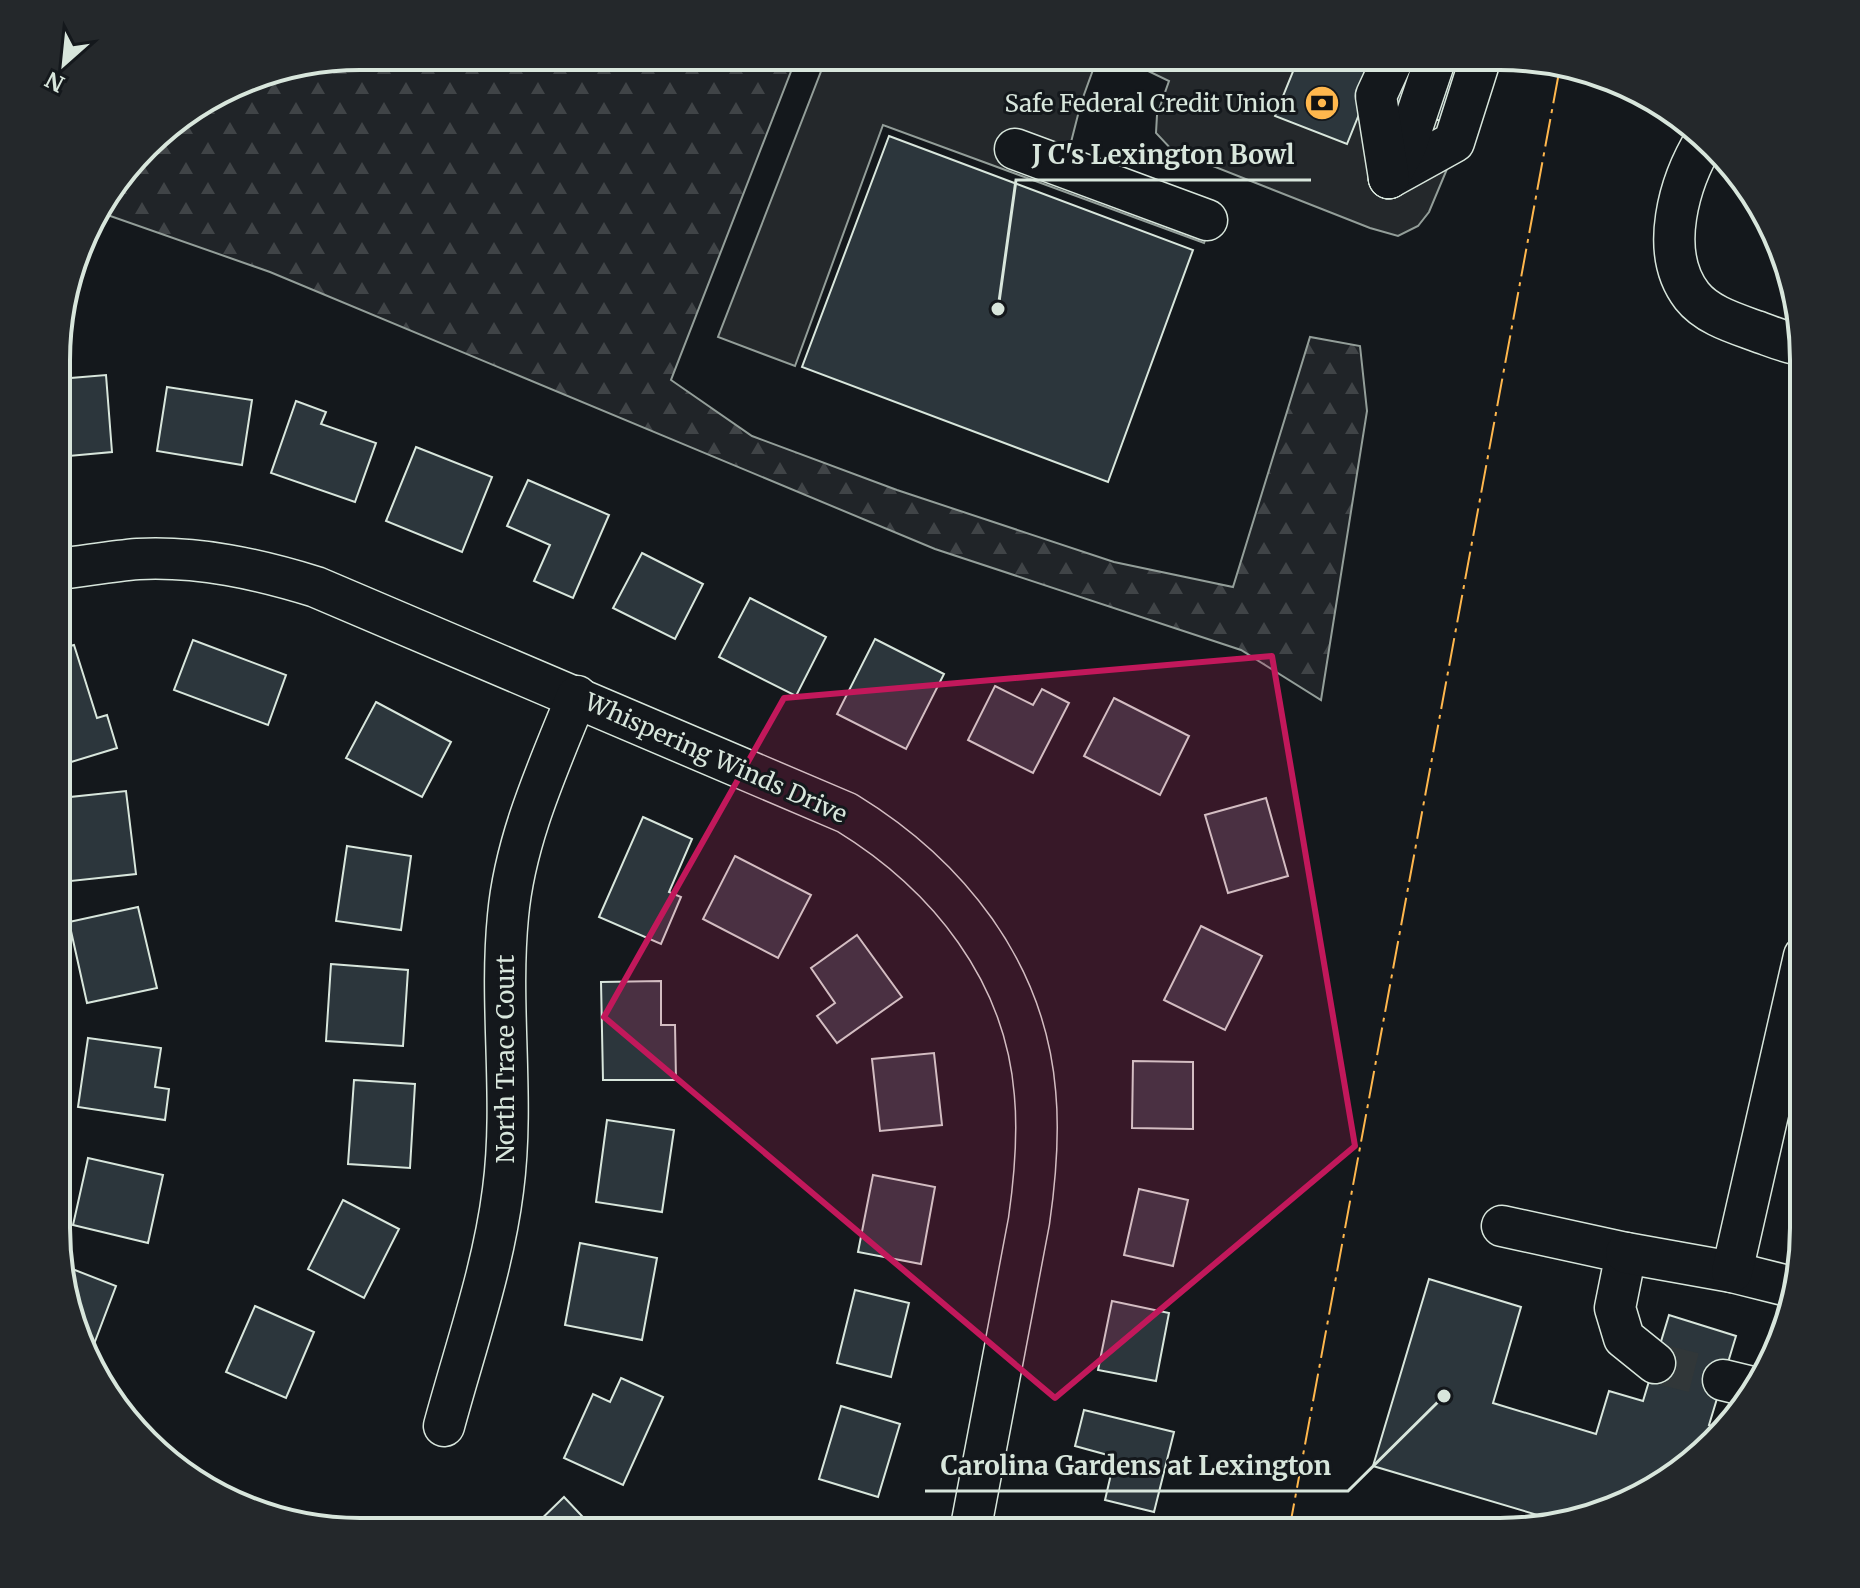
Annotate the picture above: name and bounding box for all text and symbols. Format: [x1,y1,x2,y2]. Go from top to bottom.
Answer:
north arrow [24,24,104,104]
text: N [40,65,69,98]
bank icon: Safe Federal Credit Union [1303,84,1341,122]
place label: Safe Federal Credit Union [1005,88,1296,119]
callout: J C's Lexington Bowl [1016,130,1311,180]
text: J C's Lexington Bowl [1031,138,1294,171]
street label: Whispering Winds Drive [579,686,852,830]
street label: North Trace Court [490,954,521,1163]
callout: Carolina Gardens at Lexington [925,1441,1348,1491]
text: Carolina Gardens at Lexington [941,1449,1331,1482]

